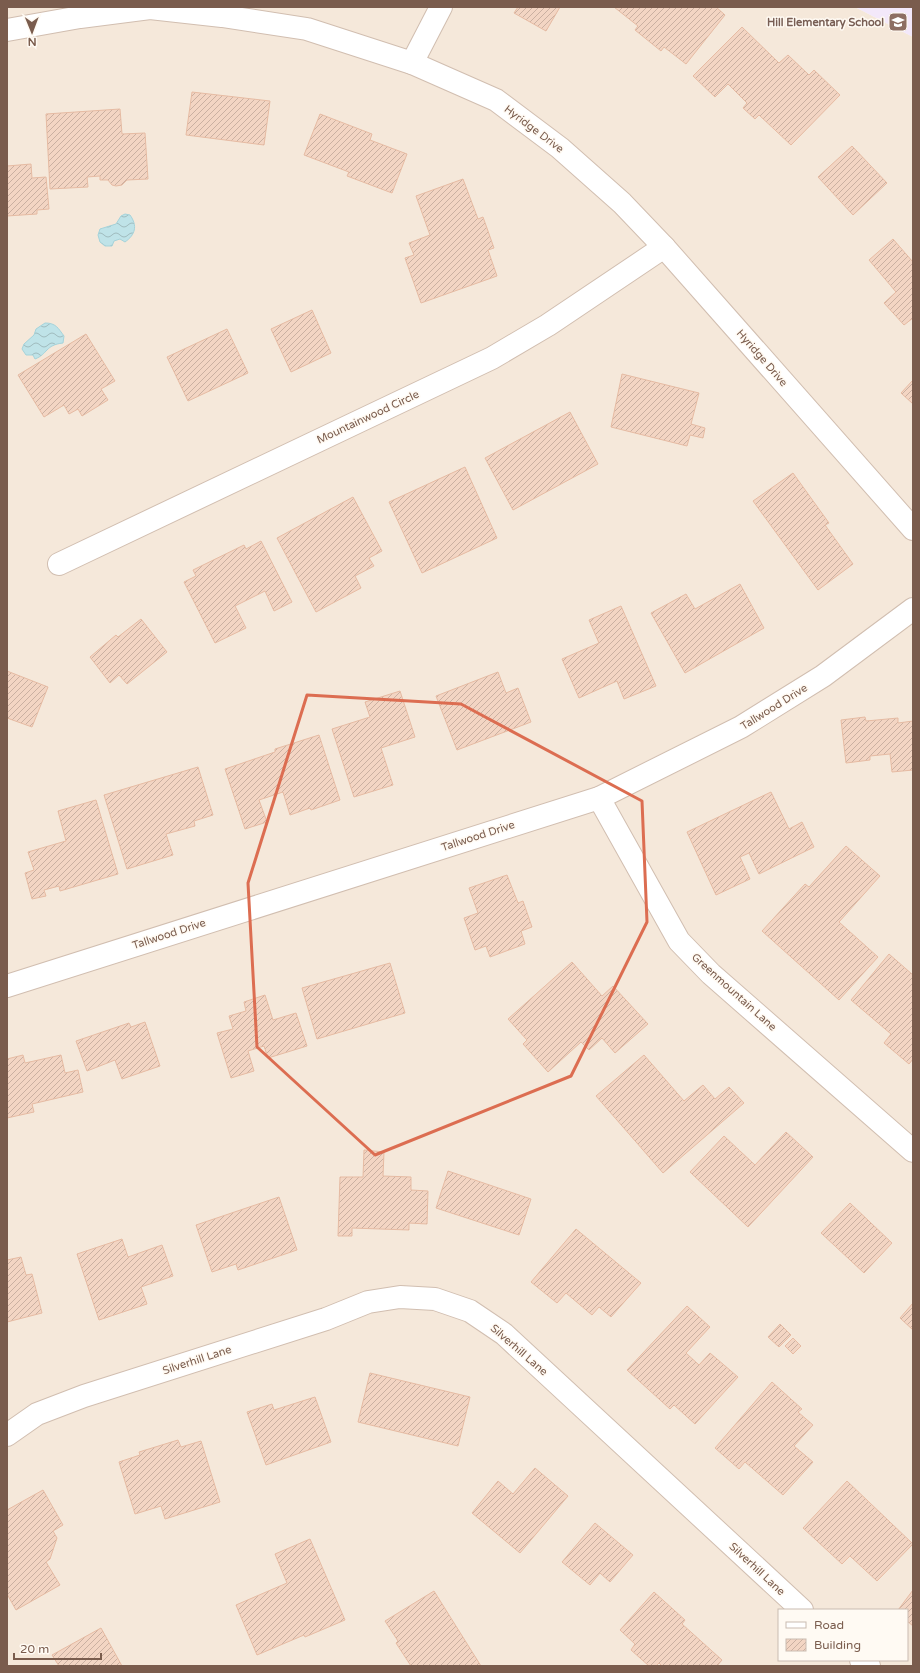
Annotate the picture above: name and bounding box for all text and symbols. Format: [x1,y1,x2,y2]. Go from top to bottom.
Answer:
school or university icon: Hill Elementary School [887,11,909,33]
north arrow [12,12,52,52]
place label: Hill Elementary School [767,16,884,30]
text: N [28,35,37,48]
street label: Hyridge Drive [502,102,566,156]
street label: Hyridge Drive [734,327,790,389]
street label: Mountainwood Circle [315,388,421,446]
street label: Tallwood Drive [738,681,810,733]
street label: Tallwood Drive [440,818,516,854]
street label: Tallwood Drive [131,916,207,952]
street label: Greenmountain Lane [689,950,779,1034]
street label: Silverhill Lane [488,1322,550,1378]
street label: Silverhill Lane [161,1343,233,1377]
street label: Silverhill Lane [726,1540,788,1598]
legend [778,1609,908,1661]
text: Road [814,1618,844,1632]
scale bar [14,1635,101,1661]
text: Building [814,1638,861,1652]
text: 20 m [20,1642,49,1656]

